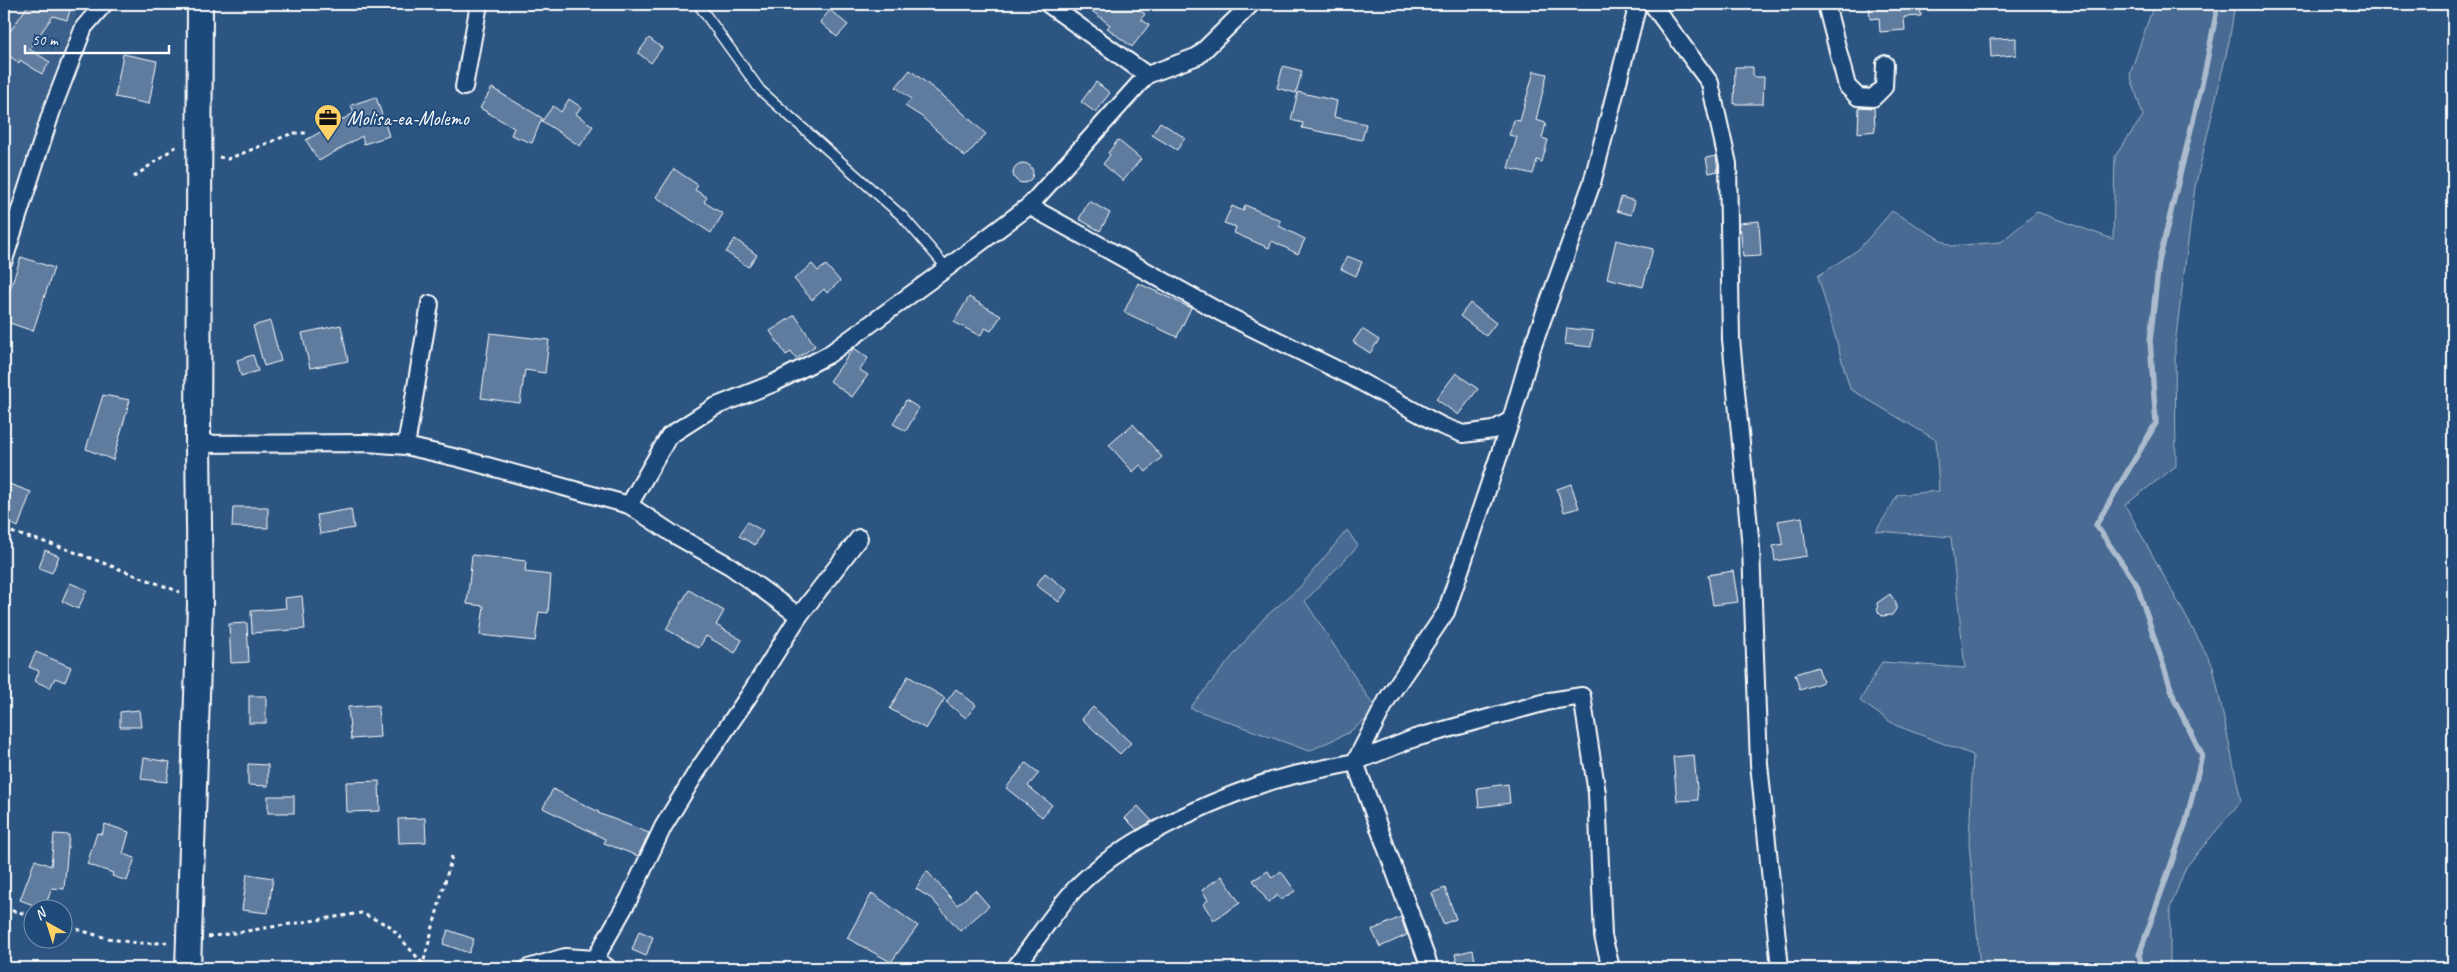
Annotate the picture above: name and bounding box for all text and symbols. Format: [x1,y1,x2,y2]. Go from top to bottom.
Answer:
scale bar [25,22,169,54]
text: 50 m [32,31,59,50]
office icon: Molisa-ea-Molemo [313,103,343,142]
place label: Molisa-ea-Molemo [347,106,470,131]
north arrow [22,900,72,950]
text: N [31,903,51,924]

